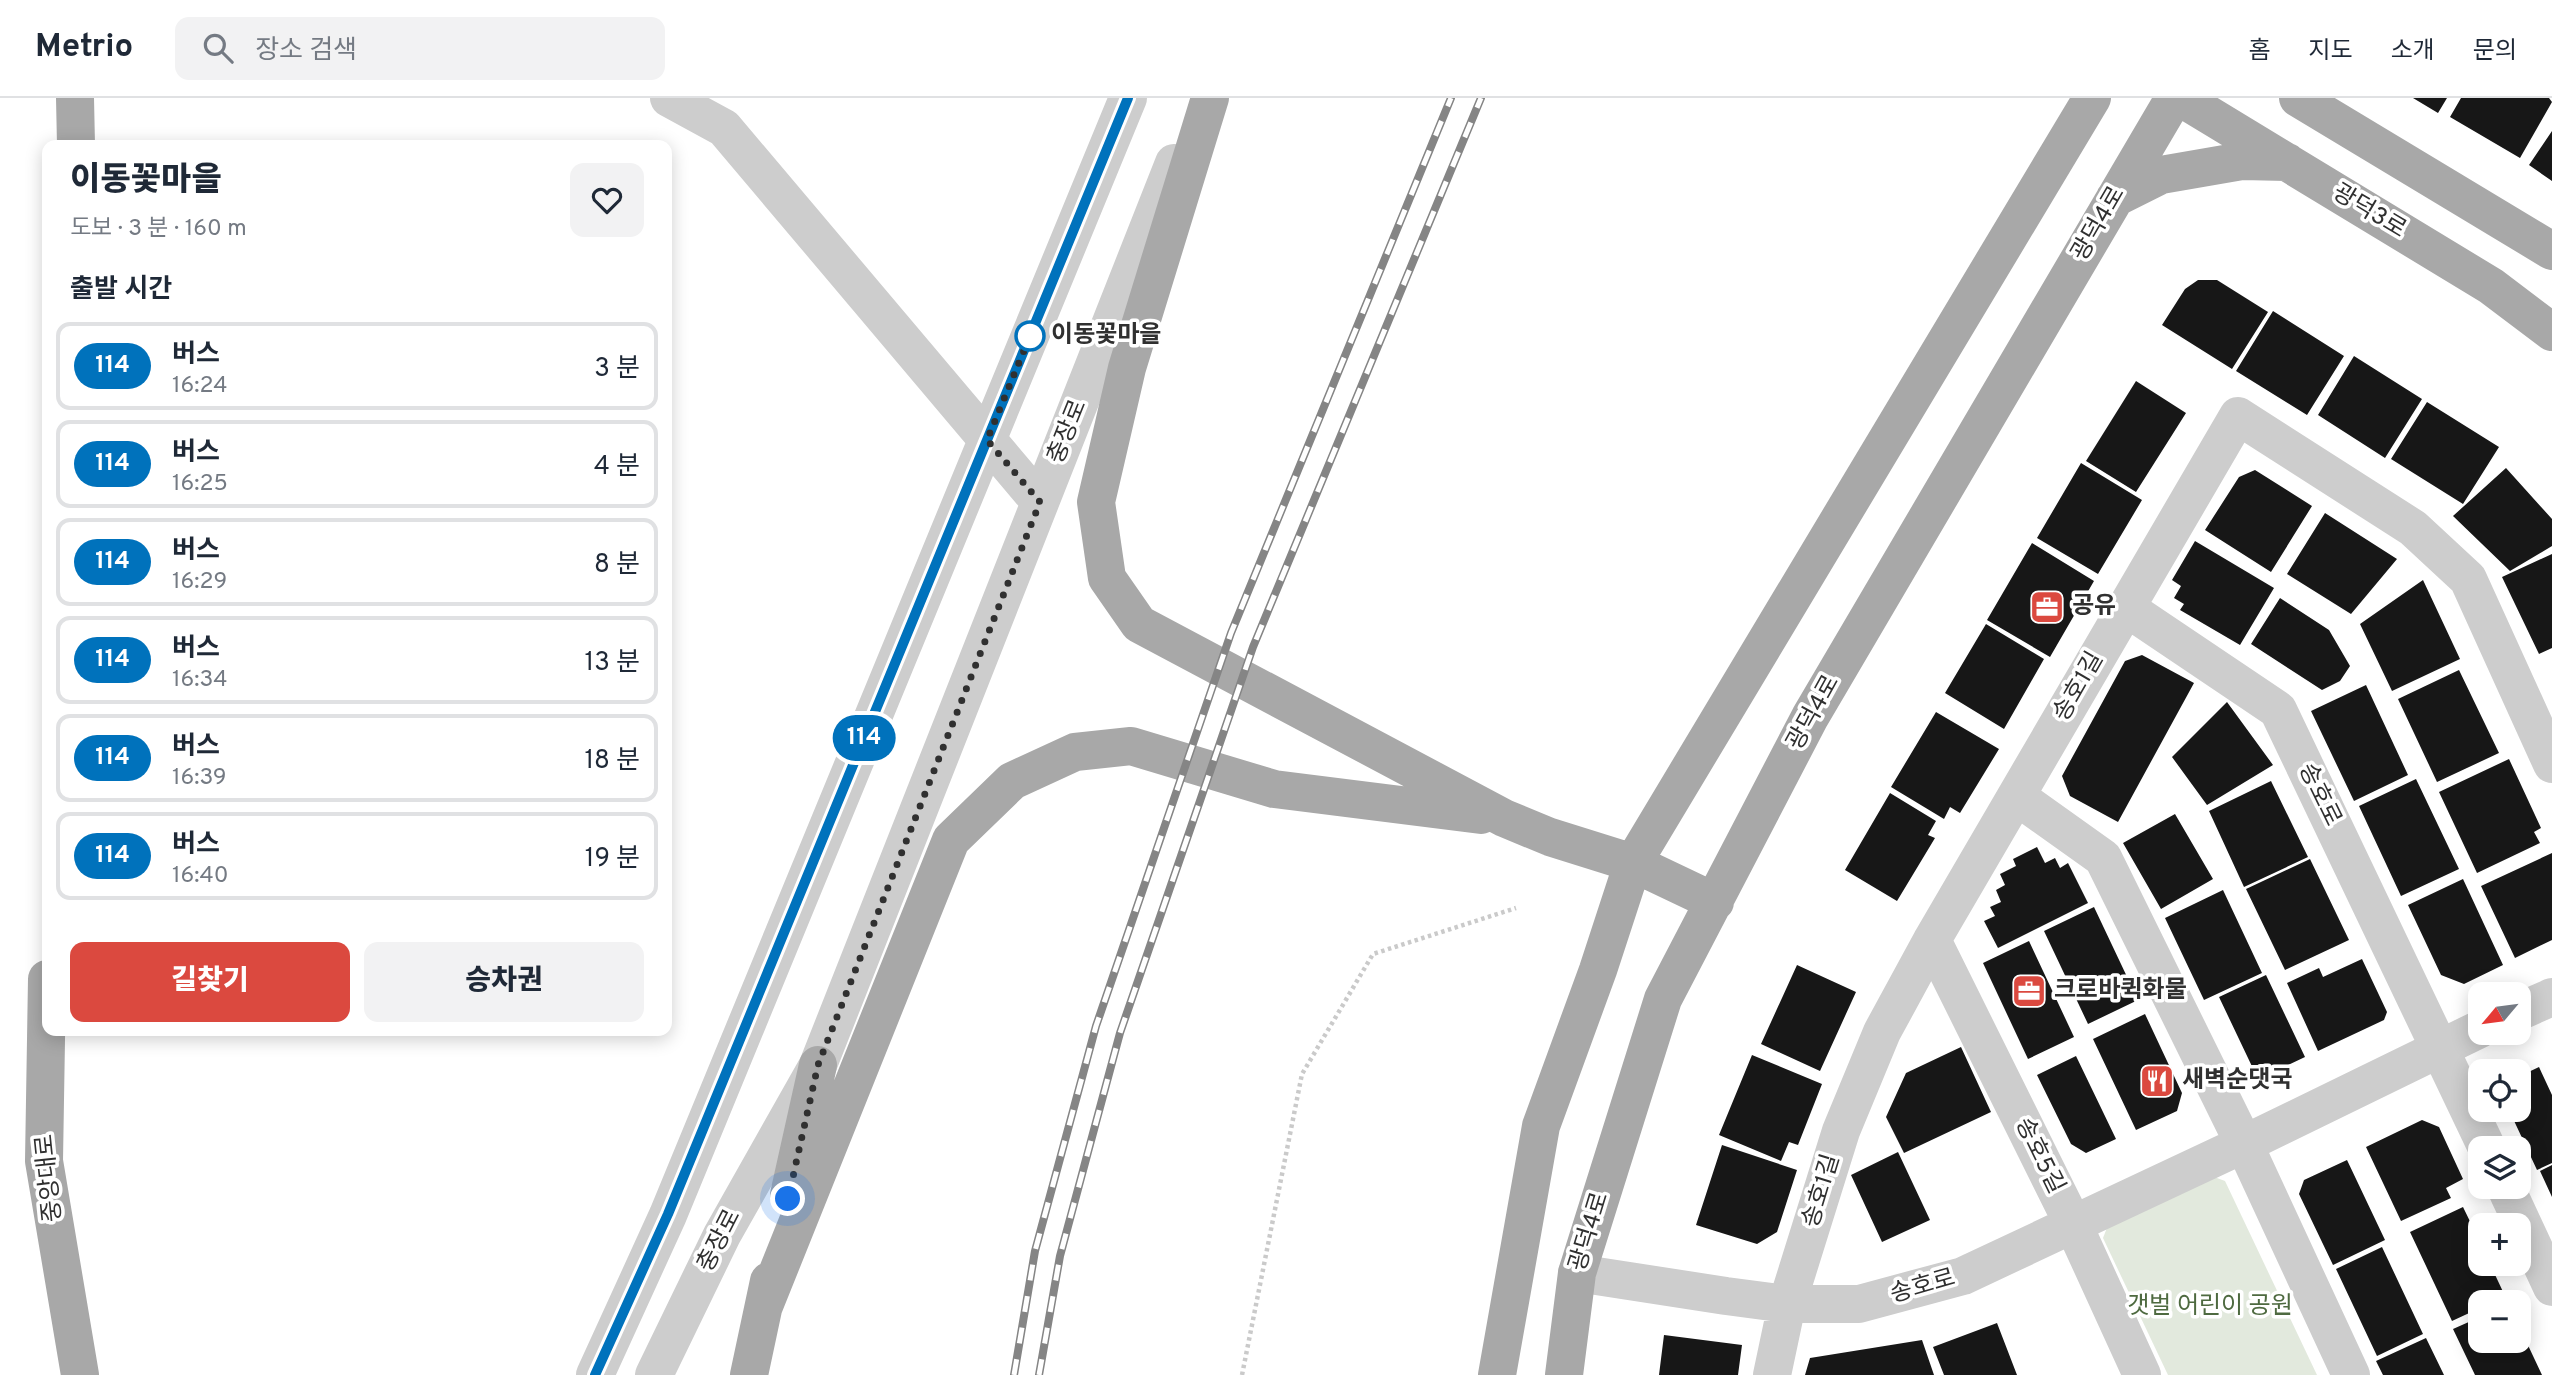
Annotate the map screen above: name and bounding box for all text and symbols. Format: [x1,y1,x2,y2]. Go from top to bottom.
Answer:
search box [175,17,665,80]
text: Metrio [35,27,133,69]
icon: search [199,29,237,67]
text: 장소 검색 [255,35,357,68]
text: 홈 [2248,37,2270,67]
text: 지도 [2308,37,2353,67]
text: 소개 [2391,37,2435,67]
text: 문의 [2473,37,2517,67]
text: 이동꽃마을 [70,161,222,203]
button: heart [570,163,644,237]
street label: 광덕3로 [2327,178,2411,246]
street label: 광덕4로 [2066,181,2132,267]
text: 도보 · 3 분 · 160 m [70,215,247,244]
text: 출발 시간 [70,274,172,307]
marker: 이동꽃마을 [1015,321,1045,351]
place label: 이동꽃마을 [1051,321,1161,351]
text: 버스 [172,339,220,372]
text: 114 [95,351,130,381]
text: 3 분 [594,353,640,386]
text: 16:24 [172,372,228,401]
street label: 충장로 [1042,396,1094,468]
text: 버스 [172,437,220,470]
text: 114 [95,449,130,479]
text: 4 분 [594,451,640,484]
text: 16:25 [172,470,228,499]
text: 버스 [172,535,220,568]
text: 114 [95,547,130,577]
text: 8 분 [594,549,640,582]
text: 16:29 [172,568,227,597]
office icon: 공유 [2028,588,2066,626]
place label: 공유 [2072,592,2116,622]
text: 버스 [172,633,220,666]
text: 114 [95,645,130,675]
text: 13 분 [585,647,640,680]
street label: 송호1길 [2047,647,2111,727]
text: 16:34 [172,666,228,695]
street label: 광덕4로 [1781,670,1847,756]
line badge: 114 [824,715,904,761]
text: 114 [847,723,881,753]
text: 버스 [172,731,220,764]
text: 114 [95,743,130,773]
text: 18 분 [584,745,640,778]
street label: 송호로 [2291,759,2347,831]
text: 16:39 [172,764,227,793]
text: 버스 [172,829,220,862]
text: 114 [95,841,130,871]
text: 19 분 [585,843,640,876]
text: 16:40 [172,862,229,891]
button: 길찾기 [70,942,350,1022]
button: 승차권 [364,942,644,1022]
office icon: 크로바퀵화물 [2010,972,2048,1010]
place label: 크로바퀵화물 [2054,976,2186,1006]
north arrow [2468,982,2530,1045]
map controls [2468,982,2531,1353]
button: locate [2468,1059,2531,1122]
restaurant icon: 새벽순댓국 [2138,1062,2176,1100]
place label: 새벽순댓국 [2182,1066,2292,1096]
street label: 송호5길 [2008,1113,2070,1199]
street label: 중앙대로 [30,1133,70,1223]
button: layers [2468,1136,2531,1199]
street label: 송호1길 [1797,1151,1847,1231]
your location [770,1181,805,1216]
street label: 광덕4로 [1564,1189,1616,1275]
street label: 충장로 [692,1205,748,1277]
button: + [2468,1213,2531,1276]
street label: 송호로 [1887,1263,1959,1311]
button: − [2468,1290,2531,1353]
park label: 갯벌 어린이 공원 [2127,1292,2293,1322]

